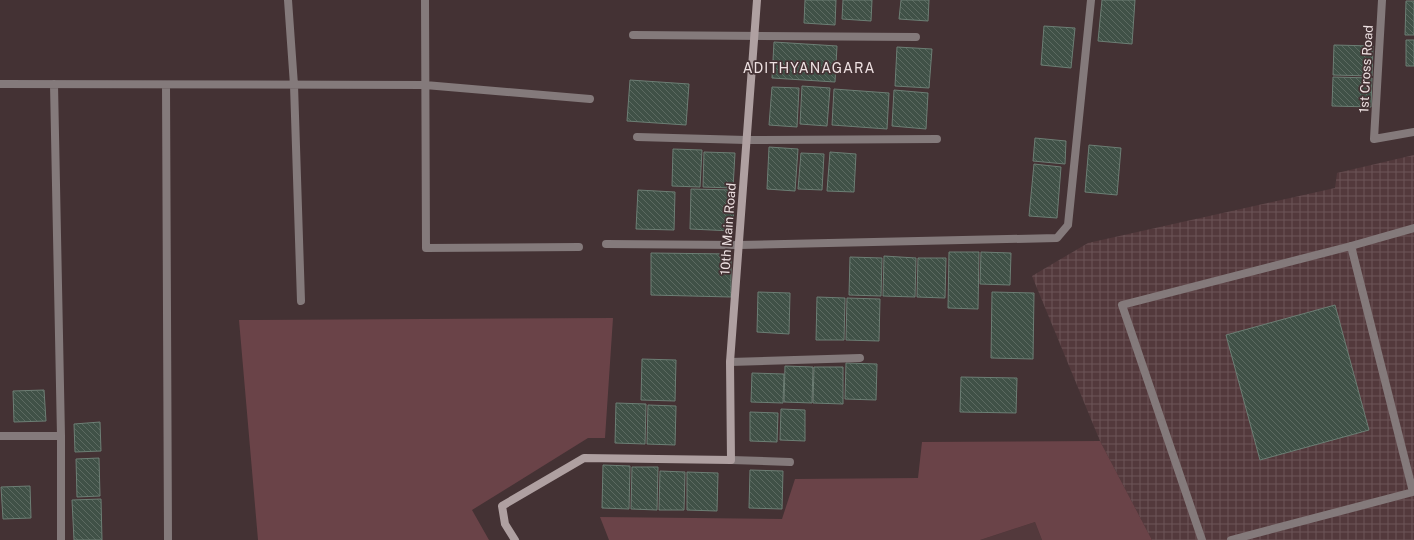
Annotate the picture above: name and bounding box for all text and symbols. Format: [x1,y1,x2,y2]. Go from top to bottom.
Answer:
street label: 1st Cross Road [1356,25,1376,113]
district label: ADITHYANAGARA [743,60,875,76]
street label: 10th Main Road [717,182,739,276]

